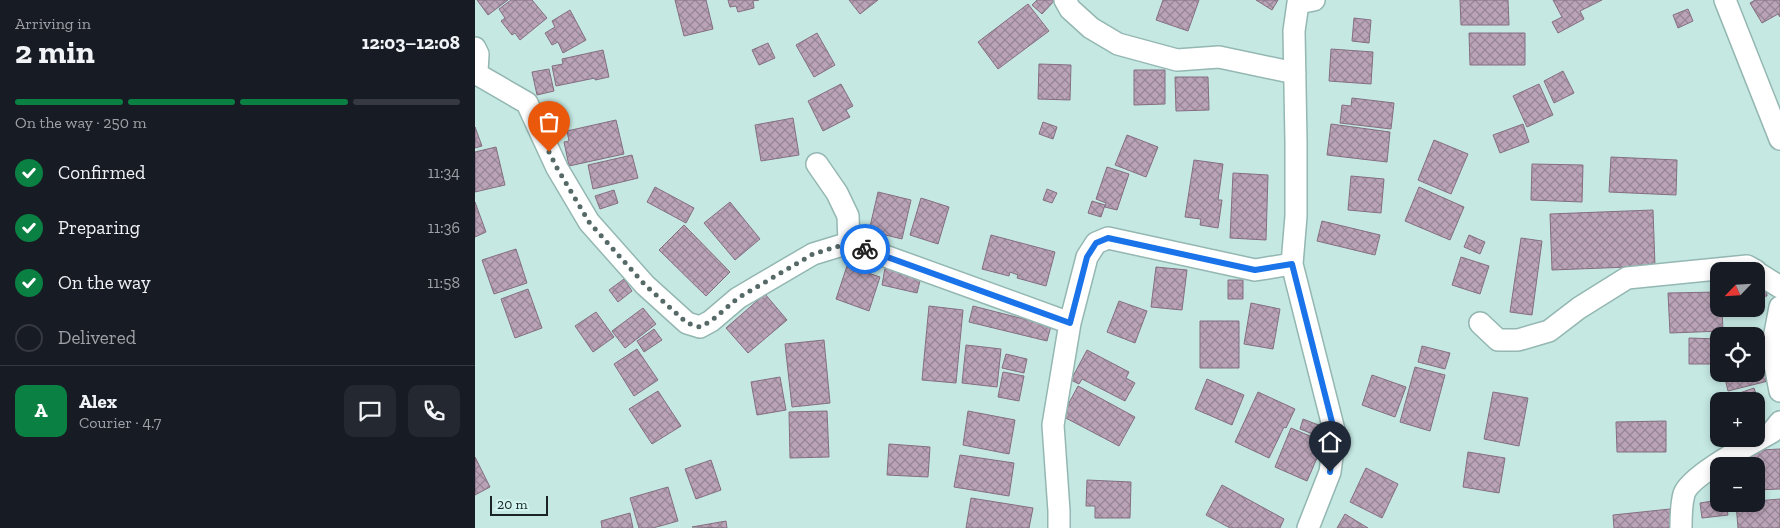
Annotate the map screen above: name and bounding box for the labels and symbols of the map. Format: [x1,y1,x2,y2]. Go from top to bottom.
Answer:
pin [528,101,570,152]
courier [840,224,890,274]
north arrow [1710,262,1765,318]
pin [1309,421,1351,472]
scale bar [490,493,547,516]

